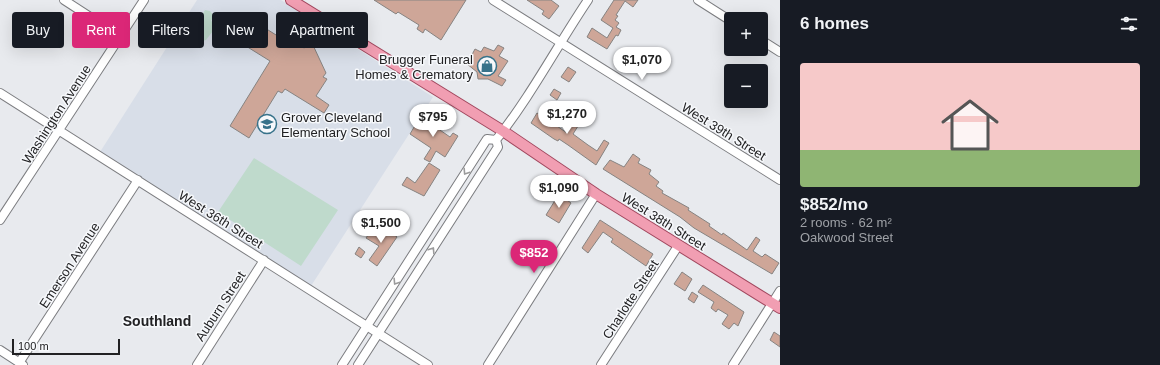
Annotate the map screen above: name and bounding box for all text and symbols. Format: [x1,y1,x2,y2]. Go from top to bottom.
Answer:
chip: Buy [12,12,64,48]
chip: Rent [72,12,130,48]
chip: Filters [138,12,204,48]
chip: New [212,12,268,48]
chip: Apartment [276,12,368,48]
map controls [724,12,768,108]
button: + [724,12,768,56]
icon: filters [1118,13,1140,35]
text: 6 homes [800,14,869,33]
pin: $1,070 [609,47,675,81]
place label: Brugger Funeral Homes & Crematory [355,52,473,82]
text: $1,070 [622,52,662,67]
shop icon: Brugger Funeral Homes & Crematory [476,55,498,77]
street label: Washington Avenue [19,62,94,167]
button: − [724,64,768,108]
icon: home [934,89,1006,161]
street label: West 39th Street [679,99,769,164]
pin: $1,270 [534,101,600,135]
pin: $795 [409,104,457,138]
text: $1,270 [547,106,587,121]
text: $795 [419,109,447,124]
place label: Grover Cleveland Elementary School [281,110,390,140]
school or university icon: Grover Cleveland Elementary School [256,113,278,135]
one-way arrow [463,168,471,175]
pin: $1,090 [526,175,592,209]
text: $1,090 [539,180,579,195]
street label: West 36th Street [176,187,266,252]
street label: West 38th Street [619,189,709,254]
text: $852/mo [800,195,868,214]
pin: $1,500 [348,210,414,244]
text: $1,500 [361,215,401,230]
text: 2 rooms · 62 m² [800,215,892,230]
street label: Emerson Avenue [36,220,103,311]
text: Oakwood Street [800,230,893,245]
pin: $852 [510,240,558,274]
text: $852 [520,245,548,260]
one-way arrow [427,247,435,254]
street label: Charlotte Street [599,257,662,342]
street label: Auburn Street [192,268,249,344]
one-way arrow [394,277,401,284]
district label: Southland [123,313,191,329]
scale bar [12,337,120,356]
text: 100 m [18,340,49,352]

